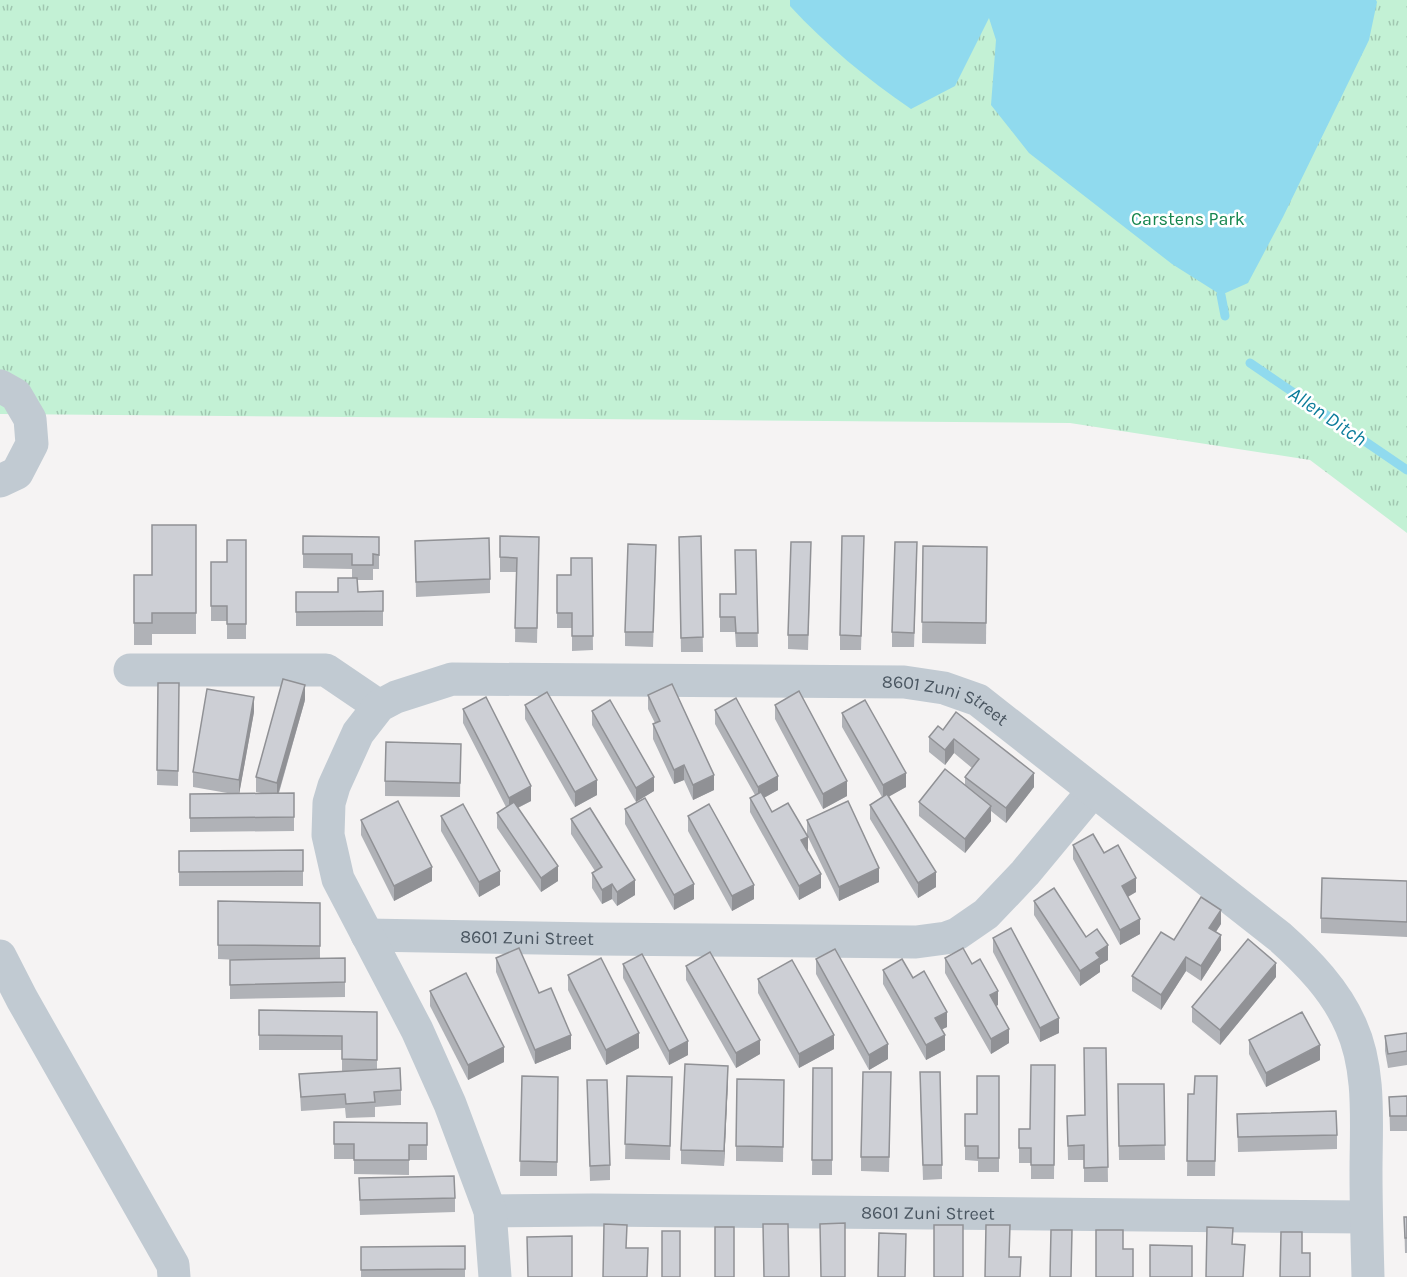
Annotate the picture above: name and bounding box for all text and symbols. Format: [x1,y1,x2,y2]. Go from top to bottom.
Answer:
park label: Carstens Park [1131,208,1245,230]
water label: Allen Ditch [1284,382,1371,451]
street label: 8601 Zuni Street [882,671,1013,731]
street label: 8601 Zuni Street [460,926,594,950]
street label: 8601 Zuni Street [861,1201,995,1225]

